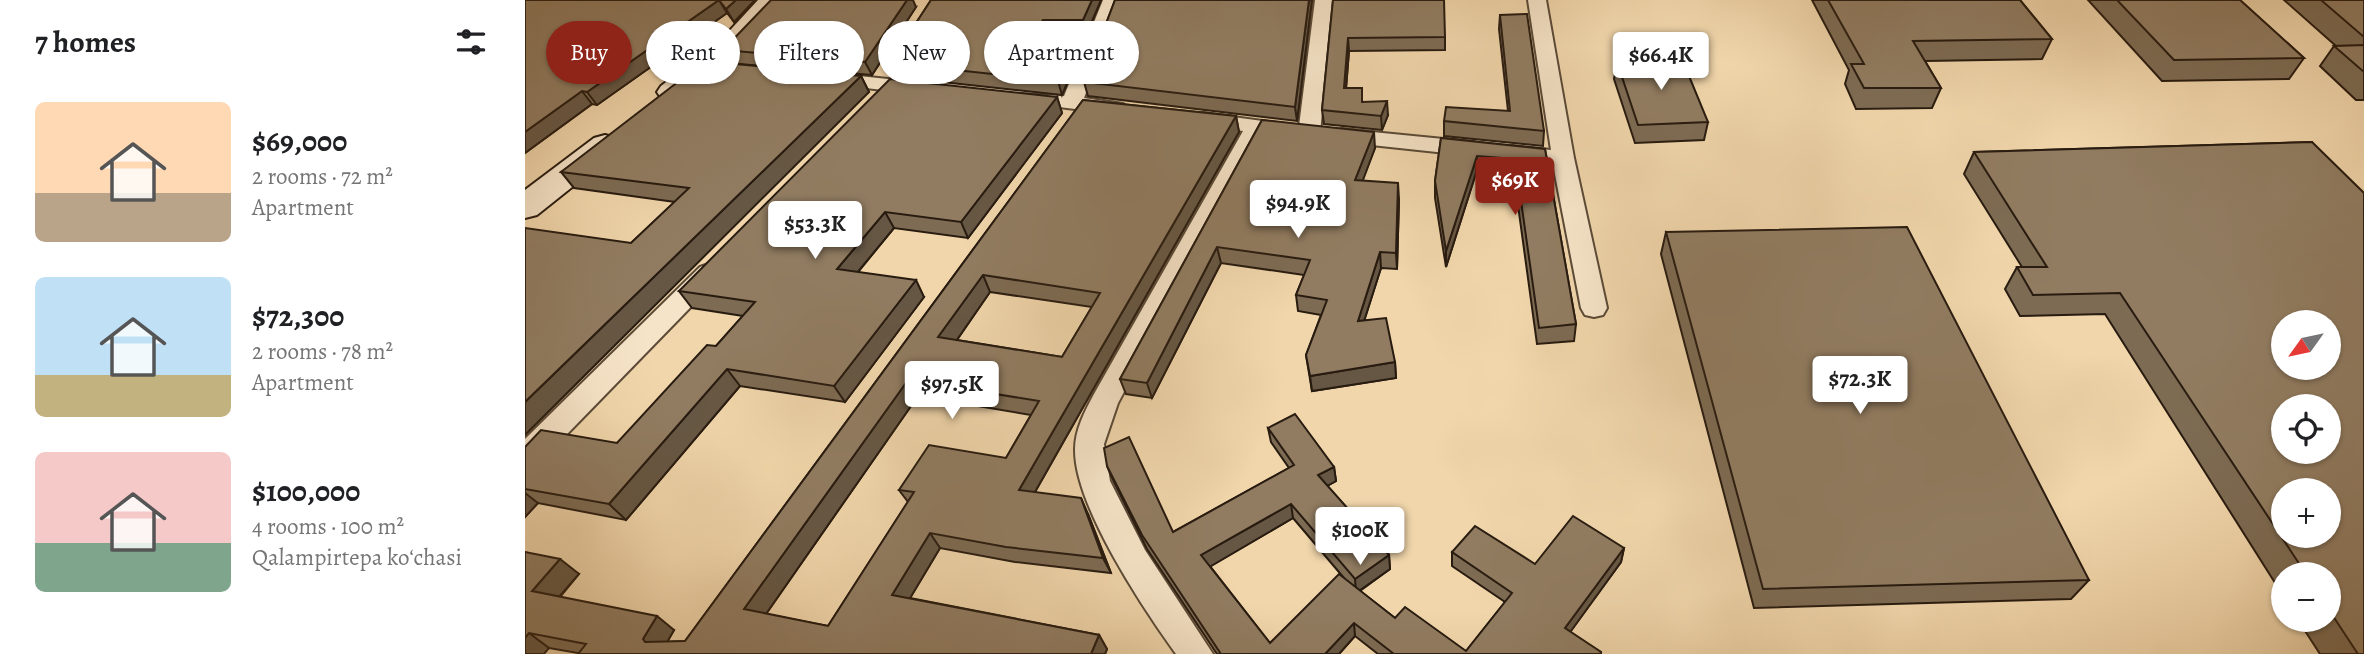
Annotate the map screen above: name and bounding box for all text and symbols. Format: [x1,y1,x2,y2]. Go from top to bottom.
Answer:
chip: Buy [546,21,632,84]
chip: Rent [646,21,740,84]
chip: Filters [754,21,864,84]
chip: New [878,21,970,84]
chip: Apartment [984,21,1139,84]
text: 7 homes [35,22,136,62]
icon: filters [452,23,490,61]
pin: $66.4K [1604,32,1718,92]
text: $66.4K [1629,39,1693,70]
text: $69,000 [252,121,347,161]
icon: home [91,130,175,214]
pin: $69K [1474,158,1556,217]
text: 2 rooms · 72 m² [252,161,393,192]
text: $69K [1491,164,1539,195]
pin: $94.9K [1241,180,1355,240]
text: $94.9K [1266,187,1330,218]
text: Apartment [252,192,354,223]
pin: $53.3K [758,202,872,261]
text: $53.3K [784,208,846,239]
text: $72,300 [252,296,344,336]
icon: home [91,305,175,389]
north arrow [2271,310,2341,380]
map controls [2271,310,2341,632]
text: 2 rooms · 78 m² [252,336,393,367]
pin: $72.3K [1803,356,1917,416]
pin: $97.5K [895,362,1009,421]
text: $72.3K [1829,363,1891,394]
text: Apartment [252,367,354,398]
text: $97.5K [921,368,983,399]
button: locate [2271,394,2341,464]
text: $100,000 [252,471,360,511]
button: + [2271,478,2341,548]
icon: home [91,480,175,564]
pin: $100K [1311,508,1409,567]
text: 4 rooms · 100 m² [252,511,404,542]
text: $100K [1331,514,1389,545]
text: Qalampirtepa koʻchasi [252,542,462,573]
button: − [2271,562,2341,632]

